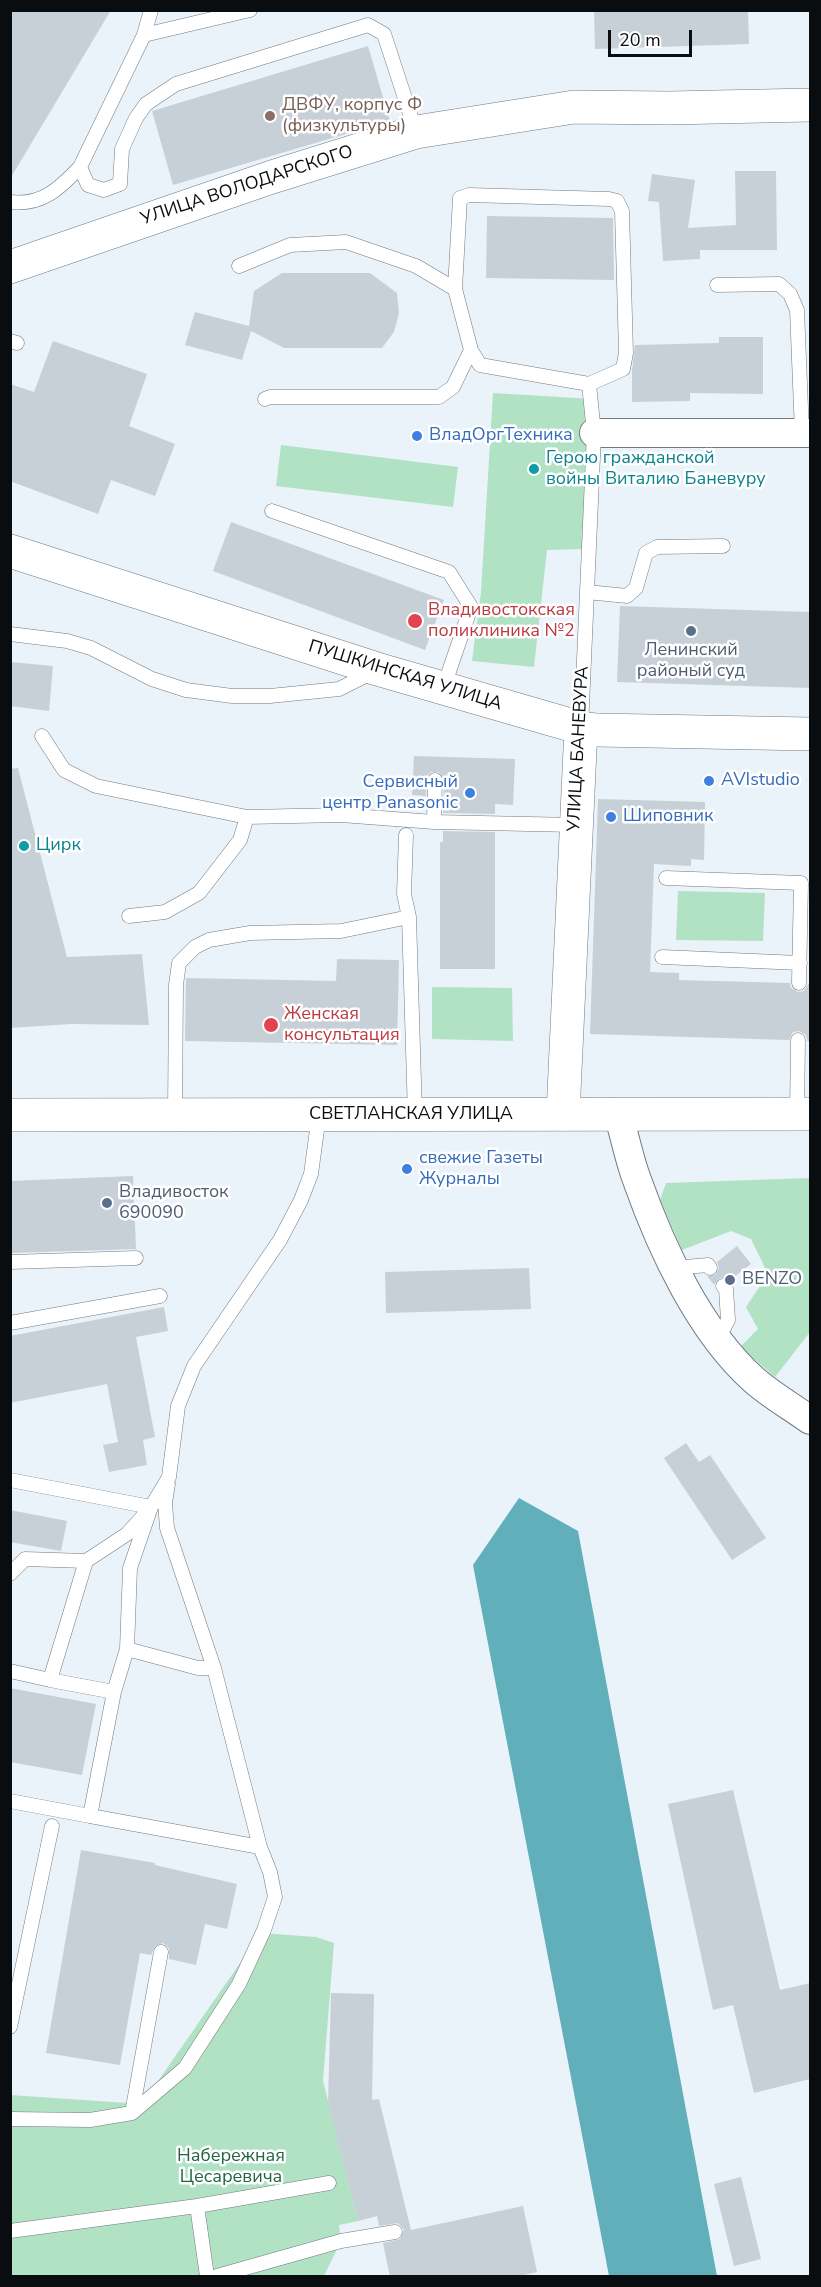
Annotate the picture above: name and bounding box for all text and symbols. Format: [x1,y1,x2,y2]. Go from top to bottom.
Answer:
scale bar [611,18,695,56]
text: 20 m [619,28,661,52]
place label: ДВФУ, корпус Ф (физкультуры) [282,95,422,138]
marker: ДВФУ, корпус Ф (физкультуры) [263,109,277,123]
street label: УЛИЦА ВОЛОДАРСКОГО [138,141,356,231]
place label: ВладОргТехника [429,425,573,447]
marker: ВладОргТехника [410,429,424,443]
place label: Герою гражданской войны Виталию Баневуру [546,448,766,490]
marker: Герою гражданской войны Виталию Баневуру [527,462,541,476]
place label: Владивостокская поликлиника №2 [428,600,575,642]
marker: Владивостокская поликлиника №2 [406,612,424,630]
marker: Ленинский районый суд [684,624,698,638]
street label: ПУШКИНСКАЯ УЛИЦА [306,636,504,716]
place label: Ленинский районый суд [637,640,745,682]
street label: УЛИЦА БАНЕВУРА [564,666,594,832]
place label: AVIstudio [721,770,800,792]
place label: Сервисный центр Panasonic [322,772,458,814]
marker: AVIstudio [702,774,716,788]
marker: Сервисный центр Panasonic [463,786,477,800]
place label: Шиповник [623,806,714,828]
marker: Шиповник [604,810,618,824]
place label: Цирк [36,835,81,857]
marker: Цирк [17,839,31,853]
place label: Женская консультация [284,1004,400,1046]
marker: Женская консультация [262,1016,280,1034]
street label: СВЕТЛАНСКАЯ УЛИЦА [309,1104,513,1126]
place label: свежие Газеты Журналы [419,1148,543,1190]
marker: свежие Газеты Журналы [400,1162,414,1176]
place label: Владивосток 690090 [119,1182,229,1224]
marker: Владивосток 690090 [100,1196,114,1210]
place label: BENZO [742,1269,802,1291]
marker: BENZO [723,1273,737,1287]
park label: Набережная Цесаревича [177,2146,285,2188]

